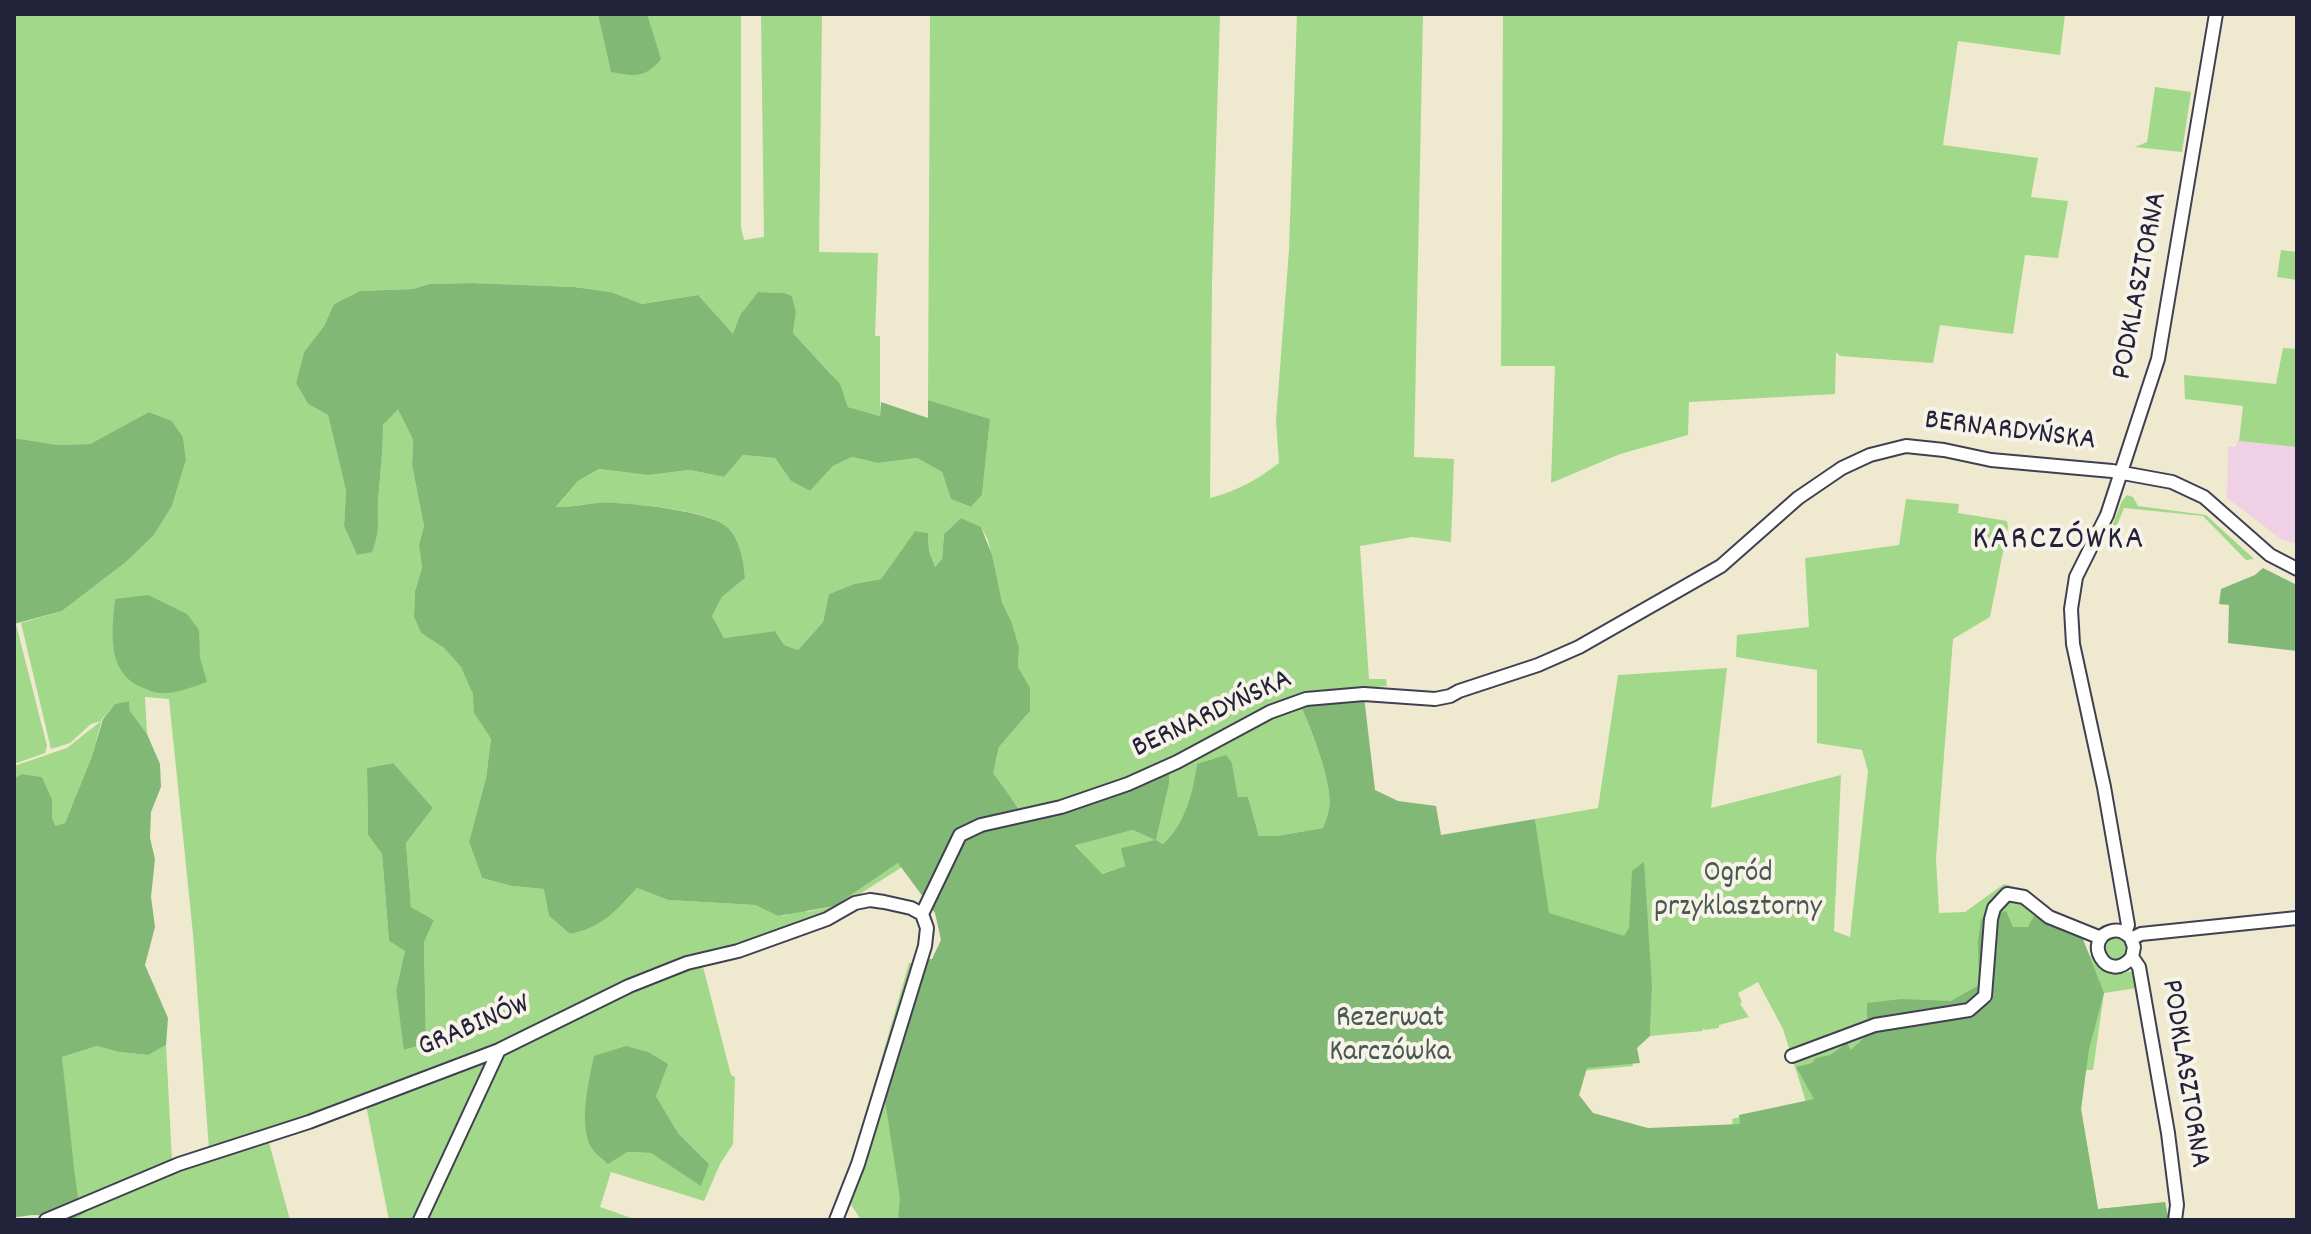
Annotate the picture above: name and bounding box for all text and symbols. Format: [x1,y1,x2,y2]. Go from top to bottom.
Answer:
street label: PODKLASZTORNA [2106,189,2178,383]
street label: BERNARDYŃSKA [1922,405,2098,461]
district label: KARCZÓWKA [1973,522,2145,562]
street label: BERNARDYŃSKA [1127,663,1299,769]
park label: Ogród przyklasztorny [1654,858,1822,928]
street label: PODKLASZTORNA [2150,977,2216,1171]
street label: GRABINÓW [414,988,536,1068]
park label: Rezerwat Karczówka [1329,1003,1451,1074]

